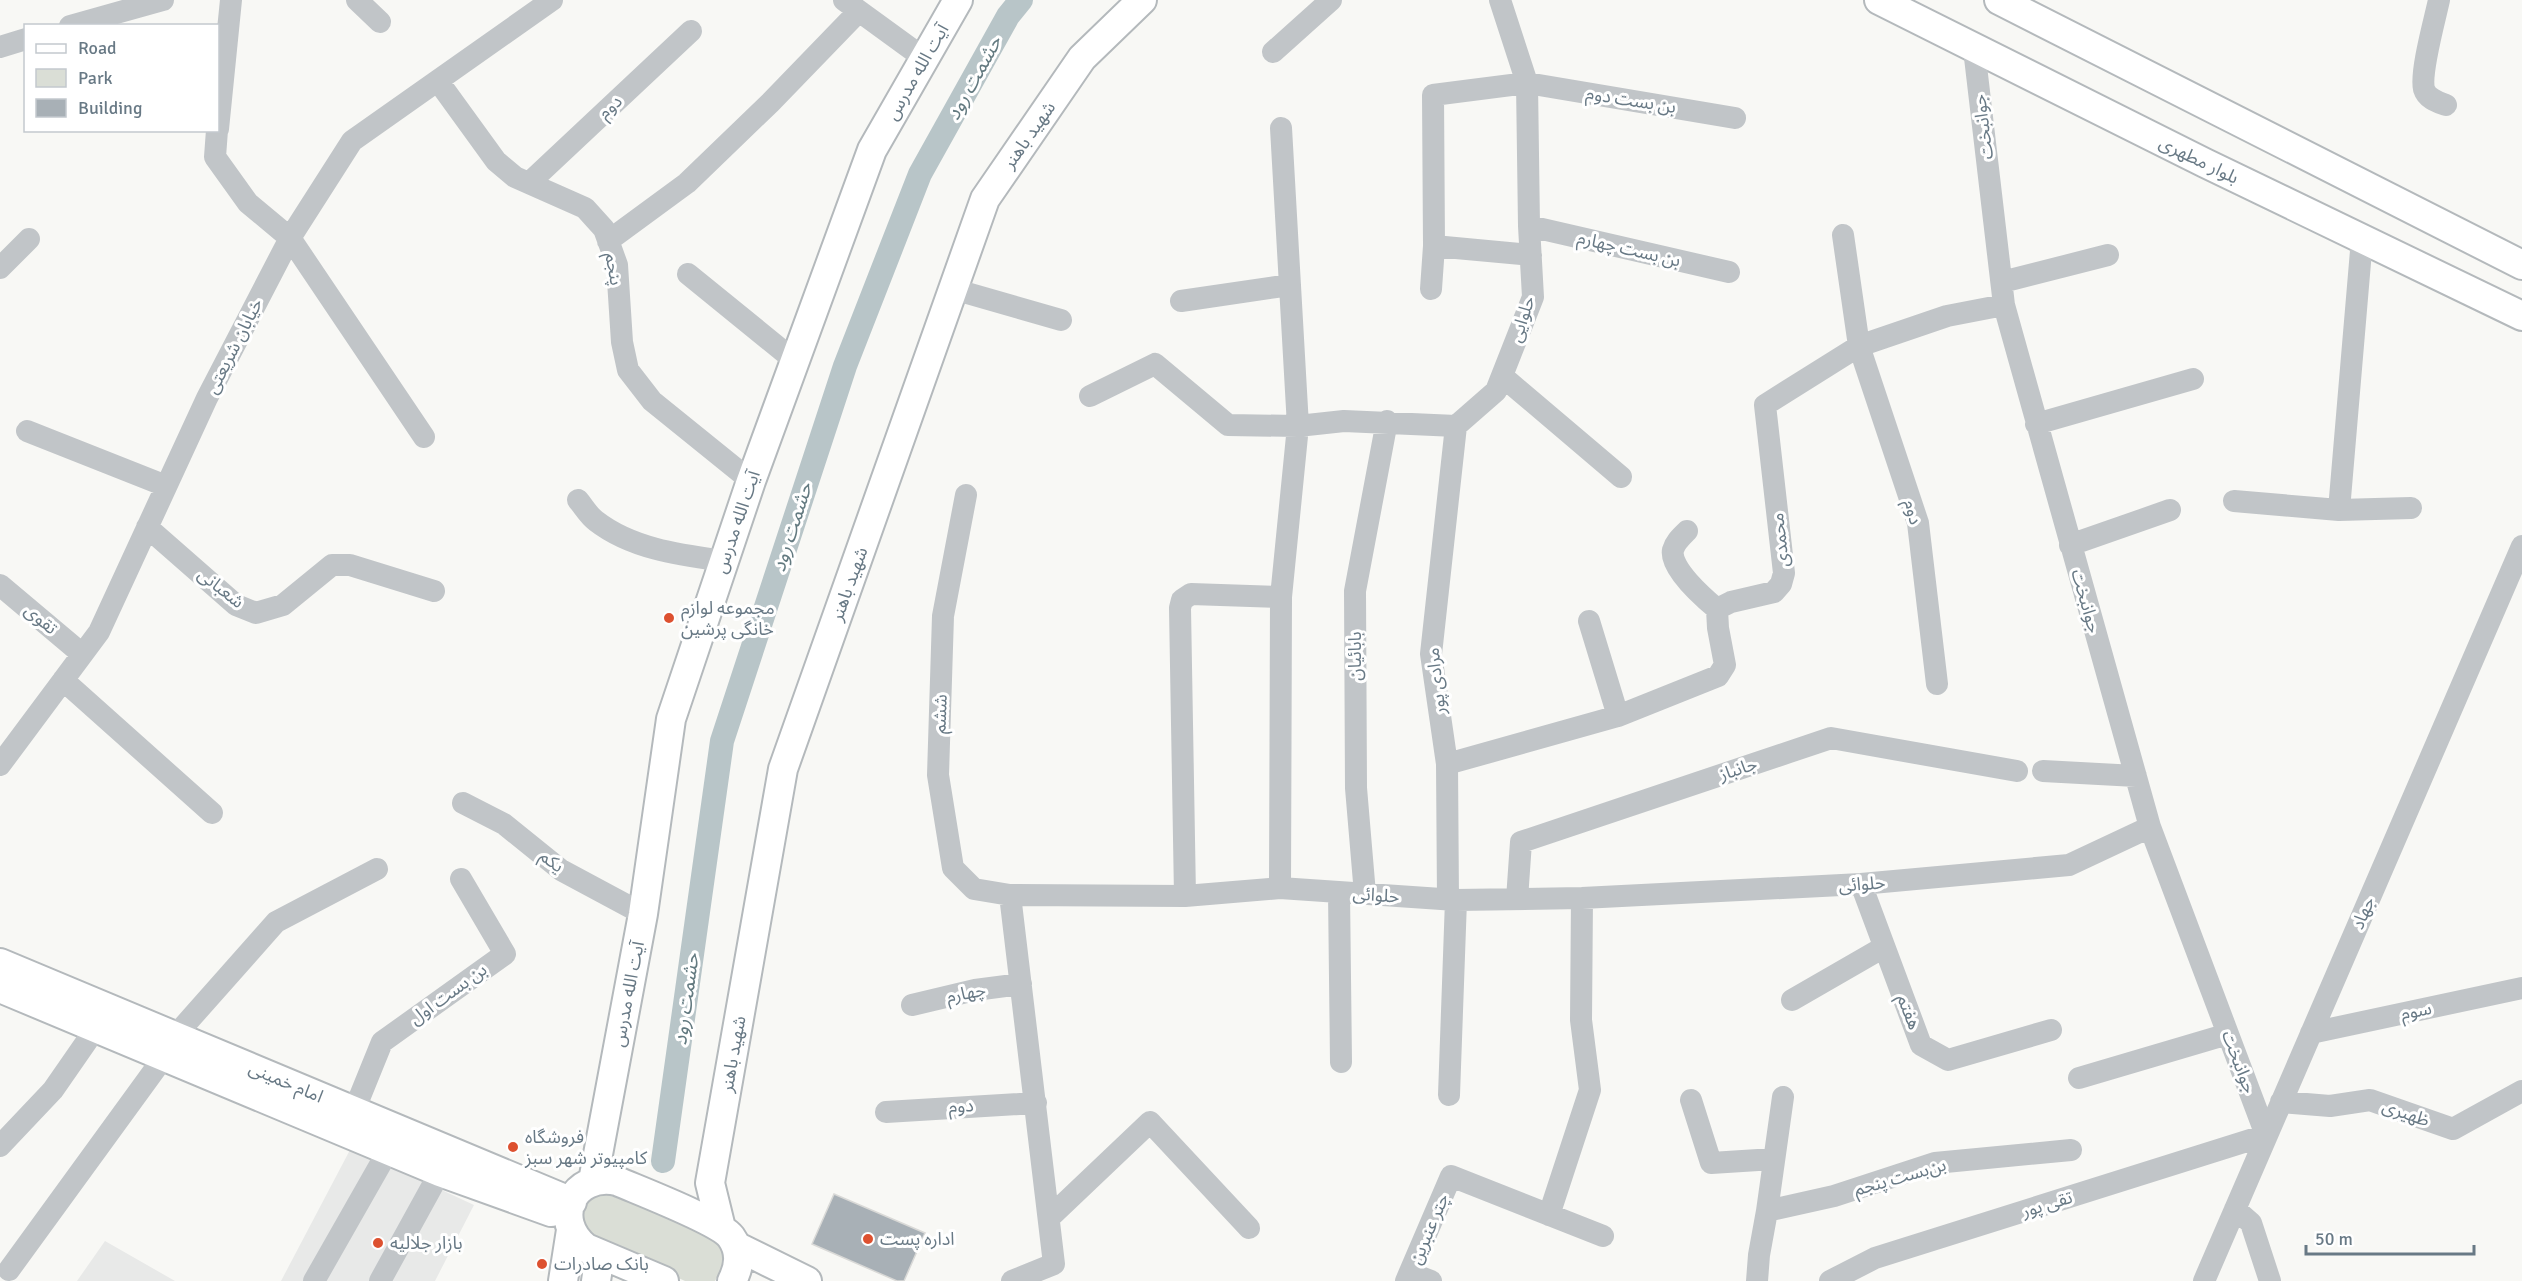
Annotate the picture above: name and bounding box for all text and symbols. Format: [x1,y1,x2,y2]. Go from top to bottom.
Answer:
street label: آیت الله مدرس [881,19,954,124]
legend [24,24,219,132]
water label: حشمت رود [941,31,1007,124]
text: Road [78,37,117,59]
text: Park [78,67,113,89]
street label: بن بست دوم [1584,82,1678,121]
street label: دوم [593,90,629,126]
street label: جوانبخت [1968,93,1998,161]
text: Building [78,97,142,119]
street label: شهید باهنر [997,97,1060,174]
street label: بلوار مطهری [2156,131,2242,189]
street label: بن بست چهارم [1575,226,1683,274]
street label: پنجم [598,251,628,288]
street label: حلوایی [1504,293,1540,345]
street label: خیابان شریعتی [201,295,267,397]
street label: آیت الله مدرس [709,467,765,576]
water label: حشمت رود [766,479,818,575]
street label: دوم [1896,497,1927,528]
street label: محمدی [1766,512,1794,568]
street label: شهید باهنر [825,544,873,625]
street label: شعبانی [193,563,249,613]
street label: جوانبخت [2066,566,2106,636]
place label: مجموعه لوازم خانگی پرشین [681,597,775,640]
street label: تقوی [20,599,62,639]
marker: مجموعه لوازم خانگی پرشین [662,611,676,625]
street label: بابائیان [1344,631,1366,681]
street label: مرادی پور [1422,646,1451,717]
street label: ششم [928,694,954,734]
street label: جانباز [1715,753,1760,786]
street label: یکم [534,845,568,879]
street label: حلوائی [1838,871,1886,897]
street label: حلوائی [1352,882,1400,908]
street label: جهاد [2346,893,2380,933]
street label: آیت الله مدرس [607,939,649,1049]
water label: حشمت رود [667,951,705,1047]
street label: بن بست اول [405,958,491,1030]
street label: چهارم [944,978,988,1011]
street label: هفتم [1890,991,1926,1033]
street label: سوم [2398,997,2434,1028]
street label: شهید باهنر [715,1014,751,1095]
street label: جوانبخت [2217,1027,2261,1097]
street label: امام خمینی [244,1056,327,1110]
street label: دوم [948,1094,975,1121]
street label: ظهیری [2379,1095,2433,1131]
place label: فروشگاه کامپیوتر شهر سبز [524,1126,648,1169]
marker: فروشگاه کامپیوتر شهر سبز [506,1140,520,1154]
street label: بن‌بست پنجم [1851,1153,1949,1203]
street label: تقی پور [2018,1186,2075,1223]
street label: چتر عنبرین [1404,1190,1454,1268]
scale bar [2306,1218,2474,1256]
place label: اداره پست [880,1228,955,1250]
text: 50 m [2315,1228,2353,1250]
place label: بازار جلالیه [390,1232,463,1254]
marker: اداره پست [861,1232,875,1246]
marker: بازار جلالیه [371,1236,385,1250]
place label: بانک صادرات [554,1253,649,1275]
marker: بانک صادرات [535,1257,549,1271]

